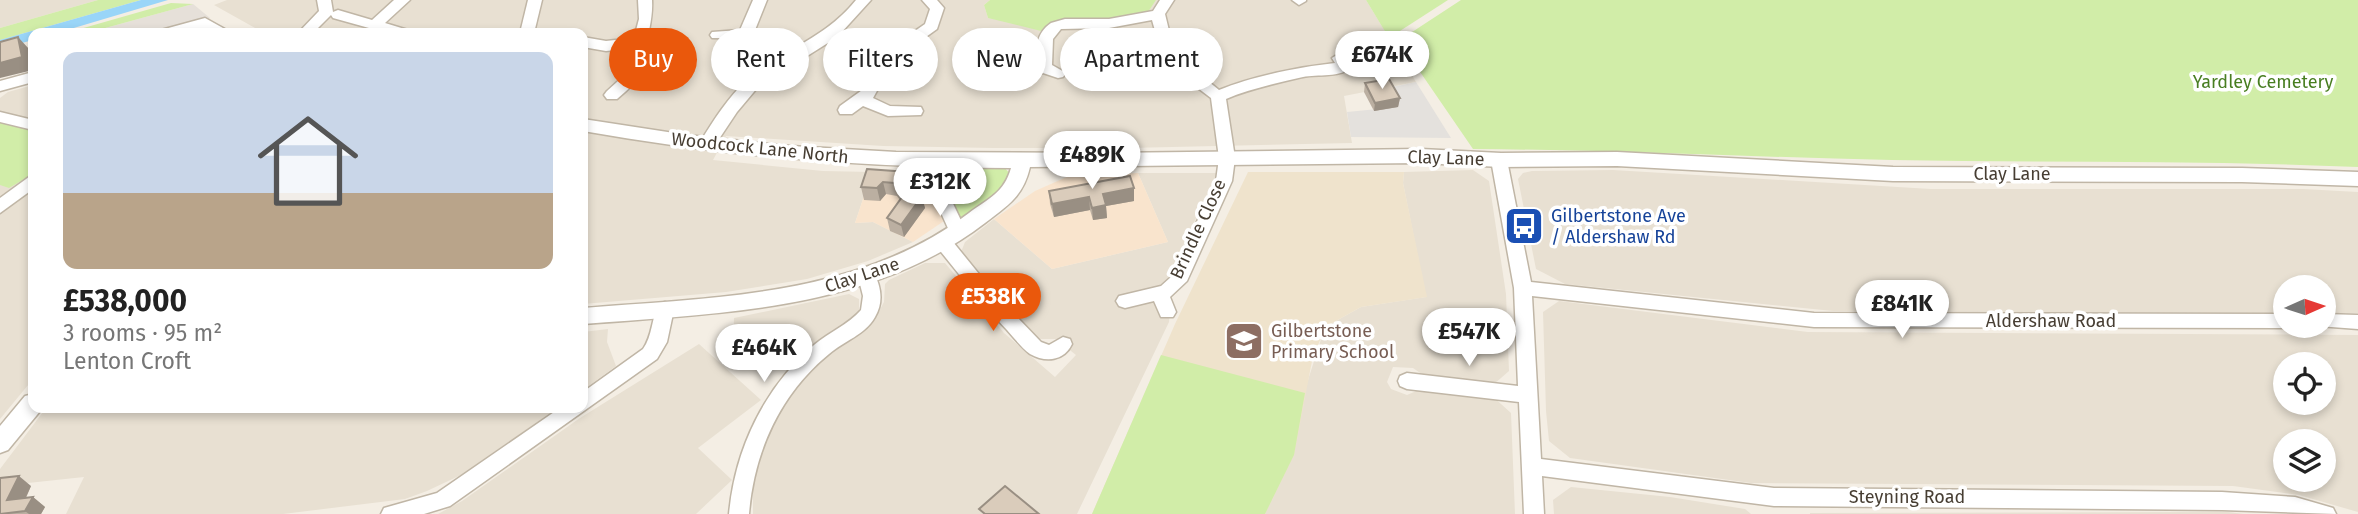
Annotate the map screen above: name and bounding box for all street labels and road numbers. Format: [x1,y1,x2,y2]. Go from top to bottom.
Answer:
street label: Woodcock Lane North [670,128,850,168]
street label: Clay Lane [1407,146,1485,170]
street label: Clay Lane [1973,163,2051,185]
street label: Brindle Close [1165,175,1231,283]
street label: Clay Lane [822,253,902,297]
street label: Aldershaw Road [1986,310,2116,332]
street label: Steyning Road [1849,486,1965,508]

